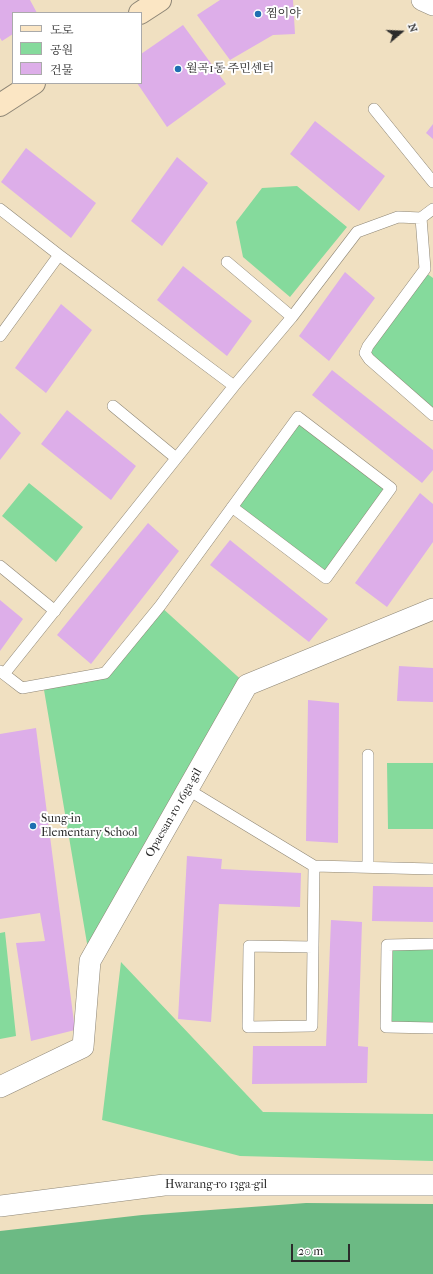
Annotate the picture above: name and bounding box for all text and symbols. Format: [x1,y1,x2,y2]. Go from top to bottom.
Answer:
place label: 찜이야 [266,7,301,21]
marker: 찜이야 [253,9,263,19]
legend [12,12,142,84]
north arrow [381,12,421,52]
text: N [405,22,420,34]
text: 도로 [50,23,73,37]
text: 공원 [50,43,73,57]
place label: 월곡1동 주민센터 [186,62,274,76]
text: 건물 [50,63,73,77]
marker: 월곡1동 주민센터 [173,64,183,74]
street label: Opaesan-ro 16ga-gil [143,766,205,860]
place label: Sung-in Elementary School [41,812,138,840]
marker: Sung-in Elementary School [28,821,38,831]
street label: Hwarang-ro 13ga-gil [165,1178,267,1192]
scale bar [293,1236,352,1262]
text: 20 m [298,1244,323,1258]

